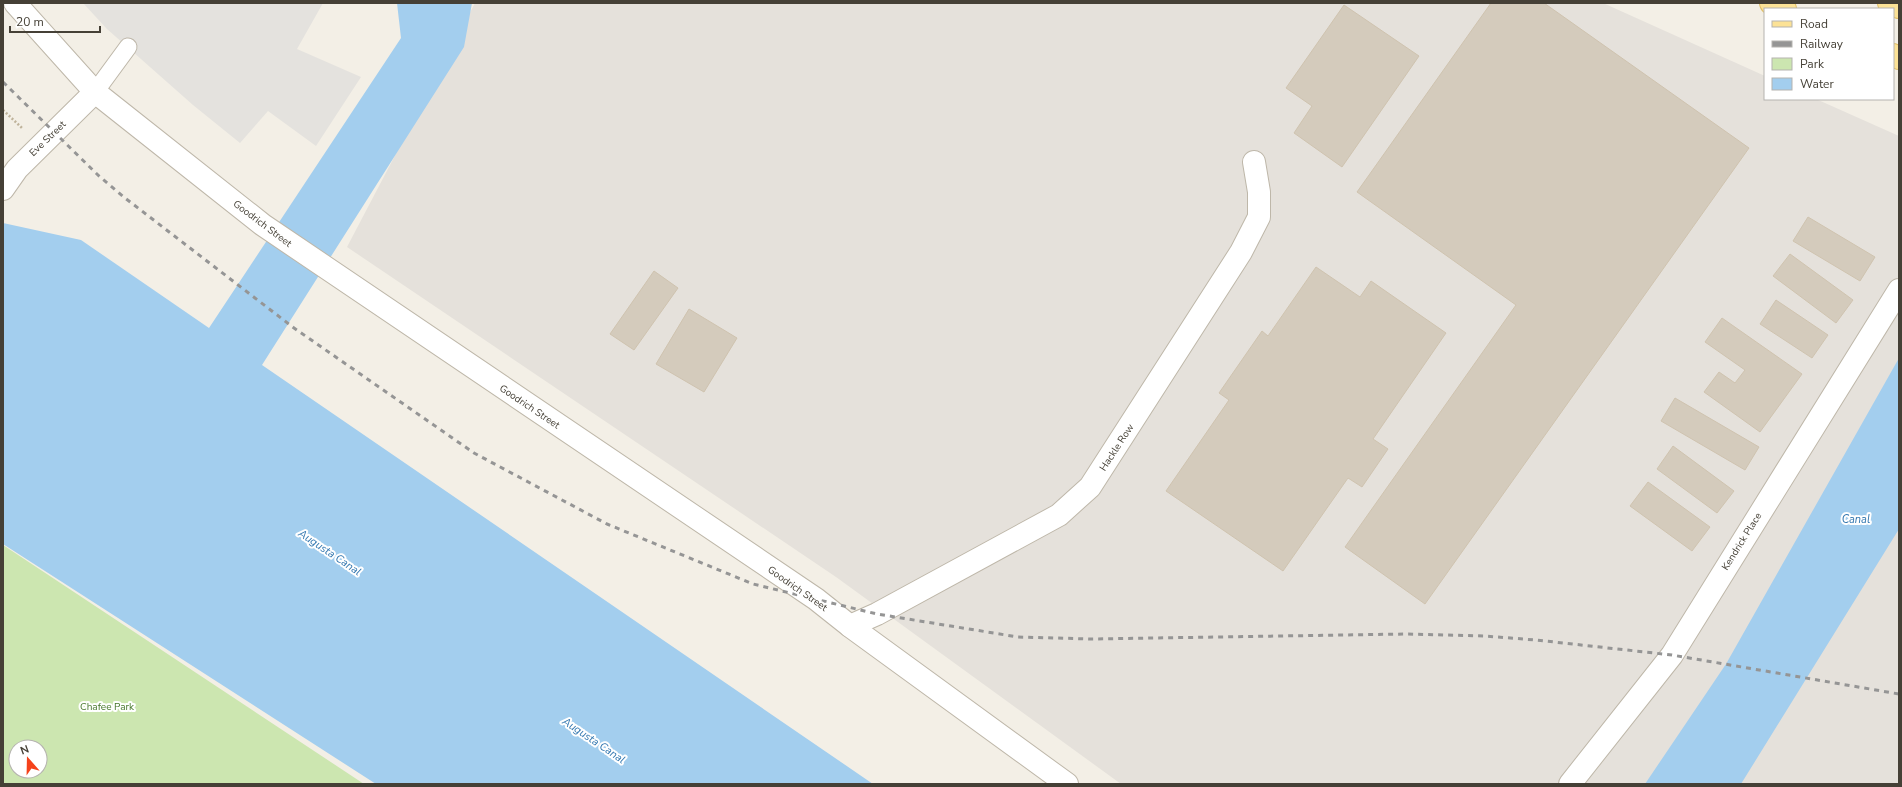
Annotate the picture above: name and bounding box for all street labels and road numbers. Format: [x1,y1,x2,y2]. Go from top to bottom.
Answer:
street label: Eve Street [26,117,69,160]
street label: Goodrich Street [230,197,295,251]
street label: Goodrich Street [496,381,563,433]
street label: Hackle Row [1096,421,1138,474]
street label: Kendrick Place [1719,510,1765,573]
street label: Goodrich Street [765,563,831,615]

